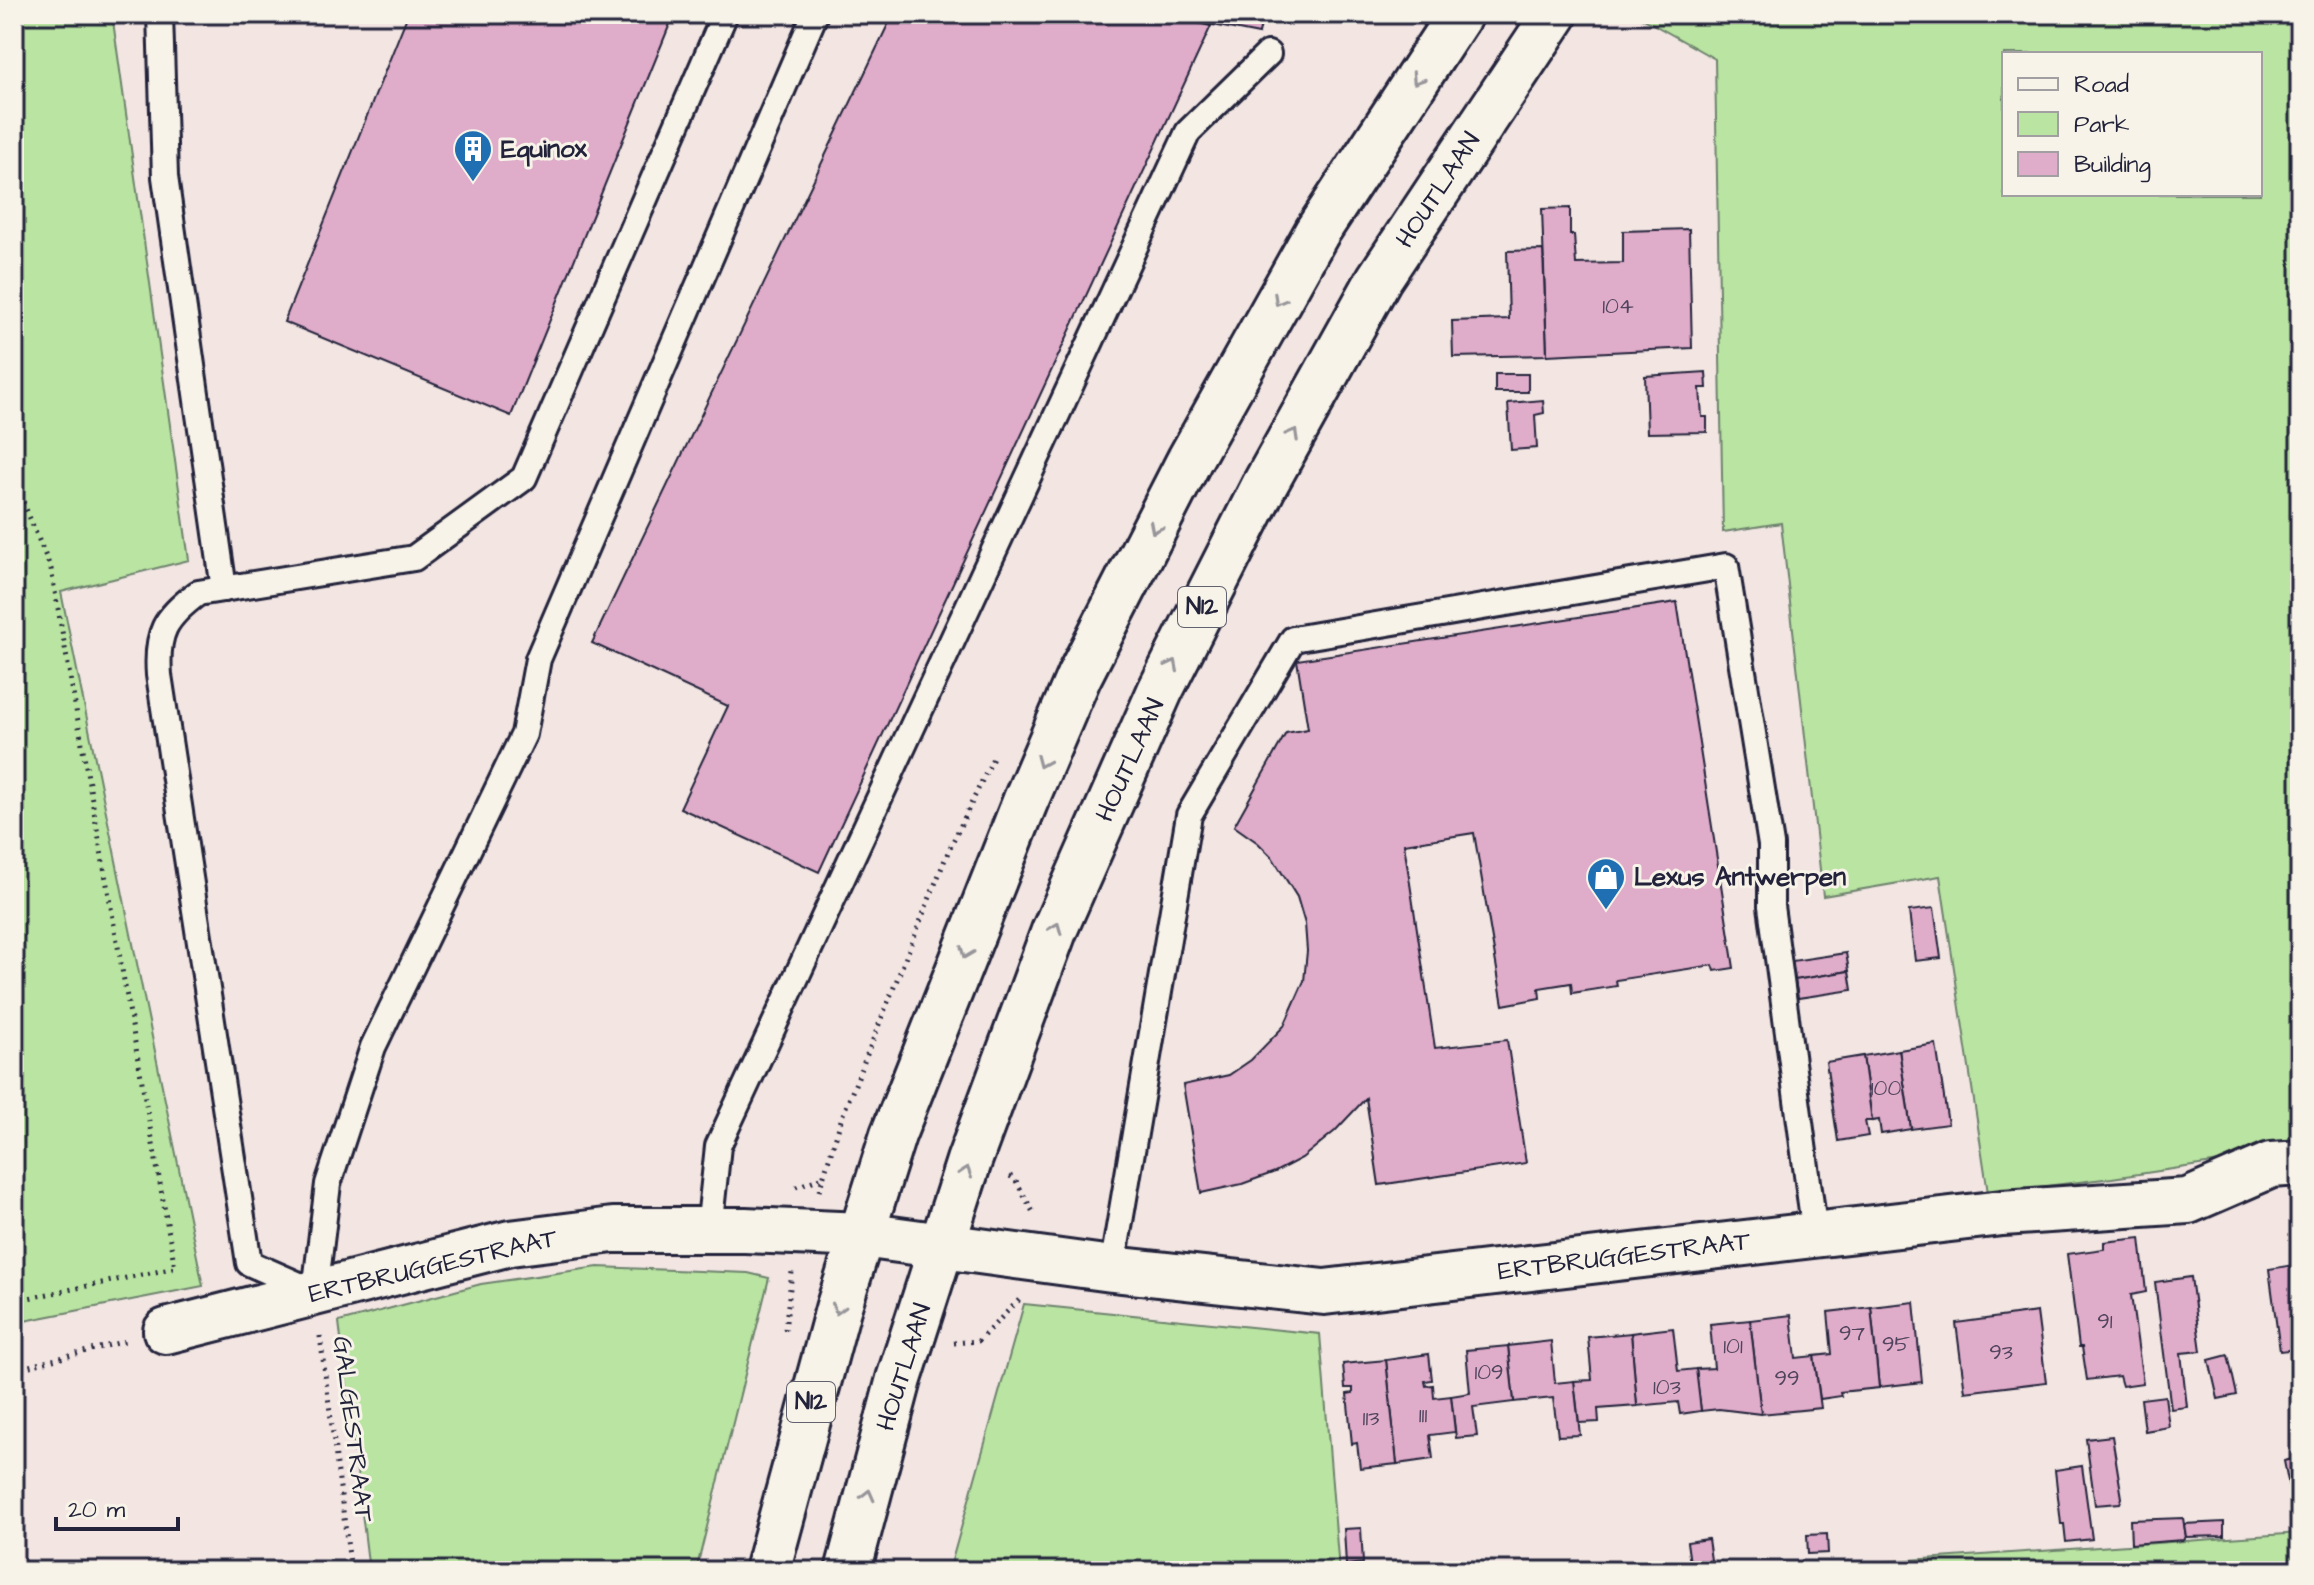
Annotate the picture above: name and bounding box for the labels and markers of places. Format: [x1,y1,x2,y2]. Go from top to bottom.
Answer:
building icon: Equinox [452,128,494,183]
place label: Equinox [501,131,588,167]
shop icon: Lexus Antwerpen [1585,856,1627,911]
place label: Lexus Antwerpen [1634,859,1846,895]

